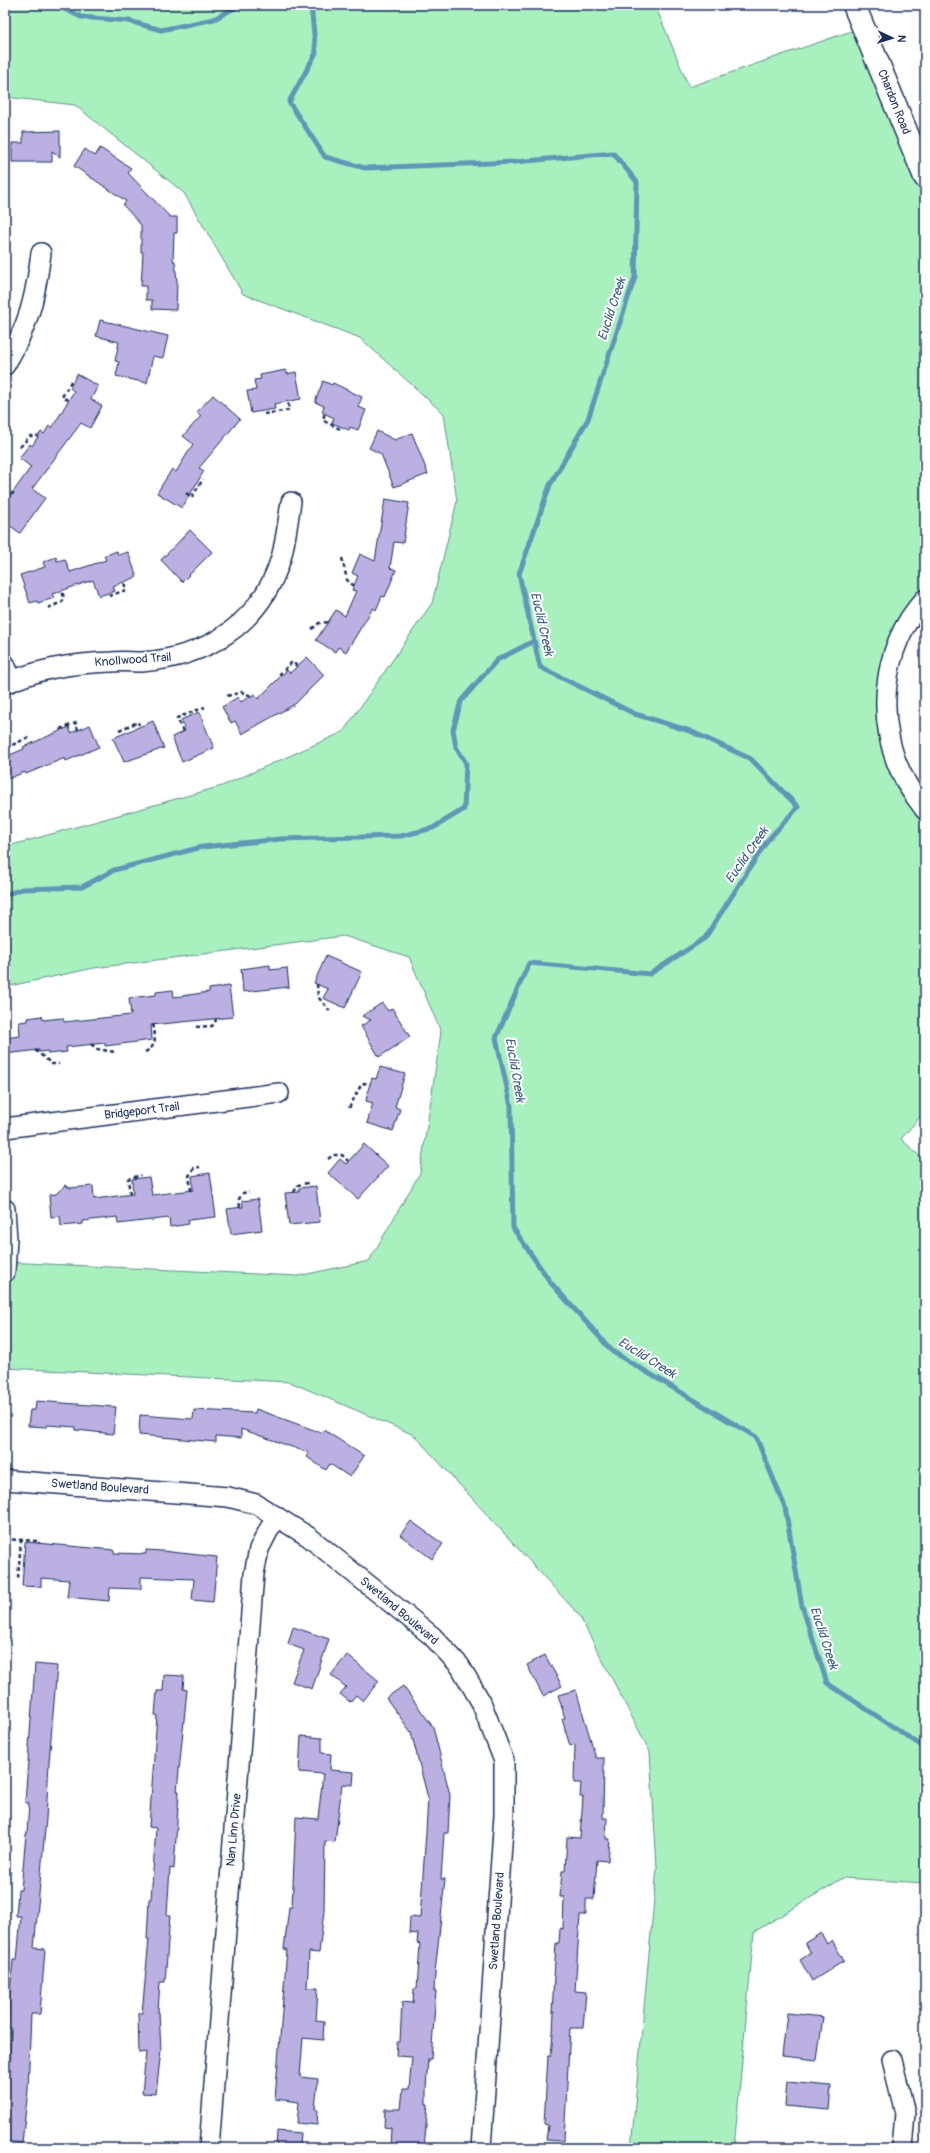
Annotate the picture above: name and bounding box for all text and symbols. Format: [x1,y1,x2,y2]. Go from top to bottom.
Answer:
north arrow [872,18,912,58]
text: N [895,34,908,43]
street label: Chardon Road [874,67,914,137]
water label: Euclid Creek [594,274,630,342]
water label: Euclid Creek [527,590,557,659]
street label: Knollwood Trail [94,650,172,670]
water label: Euclid Creek [722,822,773,886]
water label: Euclid Creek [501,1037,529,1105]
street label: Bridgeport Trail [103,1099,181,1123]
water label: Euclid Creek [615,1334,680,1383]
street label: Swetland Boulevard [51,1476,150,1498]
street label: Swetland Boulevard [357,1574,442,1648]
water label: Euclid Creek [806,1605,842,1673]
street label: Nan Linn Drive [223,1793,245,1867]
street label: Swetland Boulevard [486,1871,508,1970]

